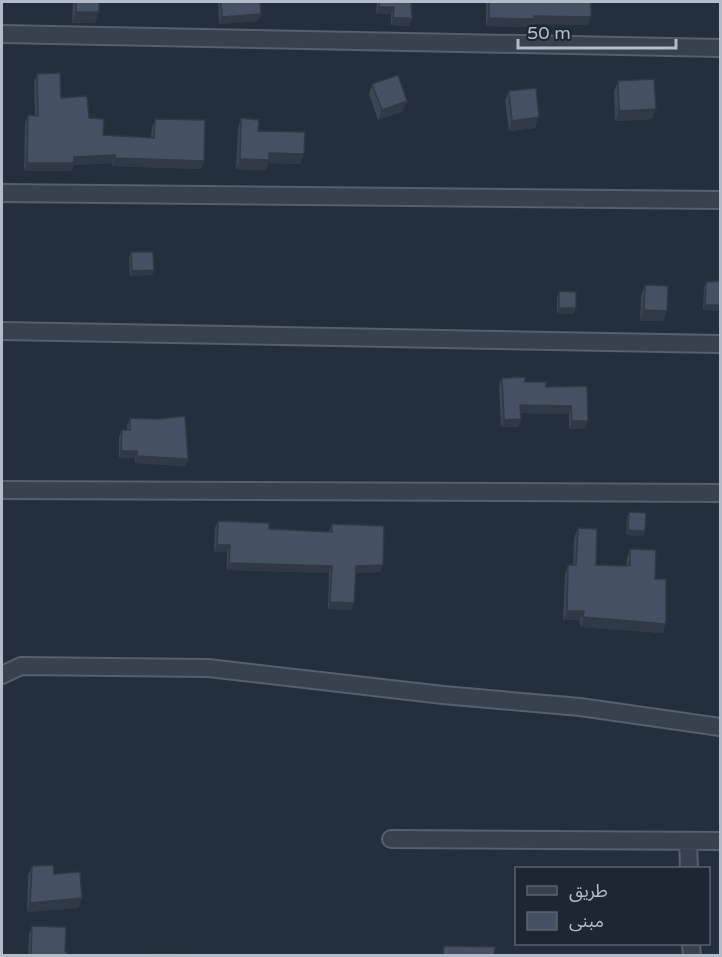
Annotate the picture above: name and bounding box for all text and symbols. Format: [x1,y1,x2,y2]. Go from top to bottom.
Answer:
scale bar [518,12,676,50]
text: 50 m [527,22,571,44]
legend [515,867,710,945]
text: طريق [569,880,608,902]
text: مبنى [569,910,604,932]

